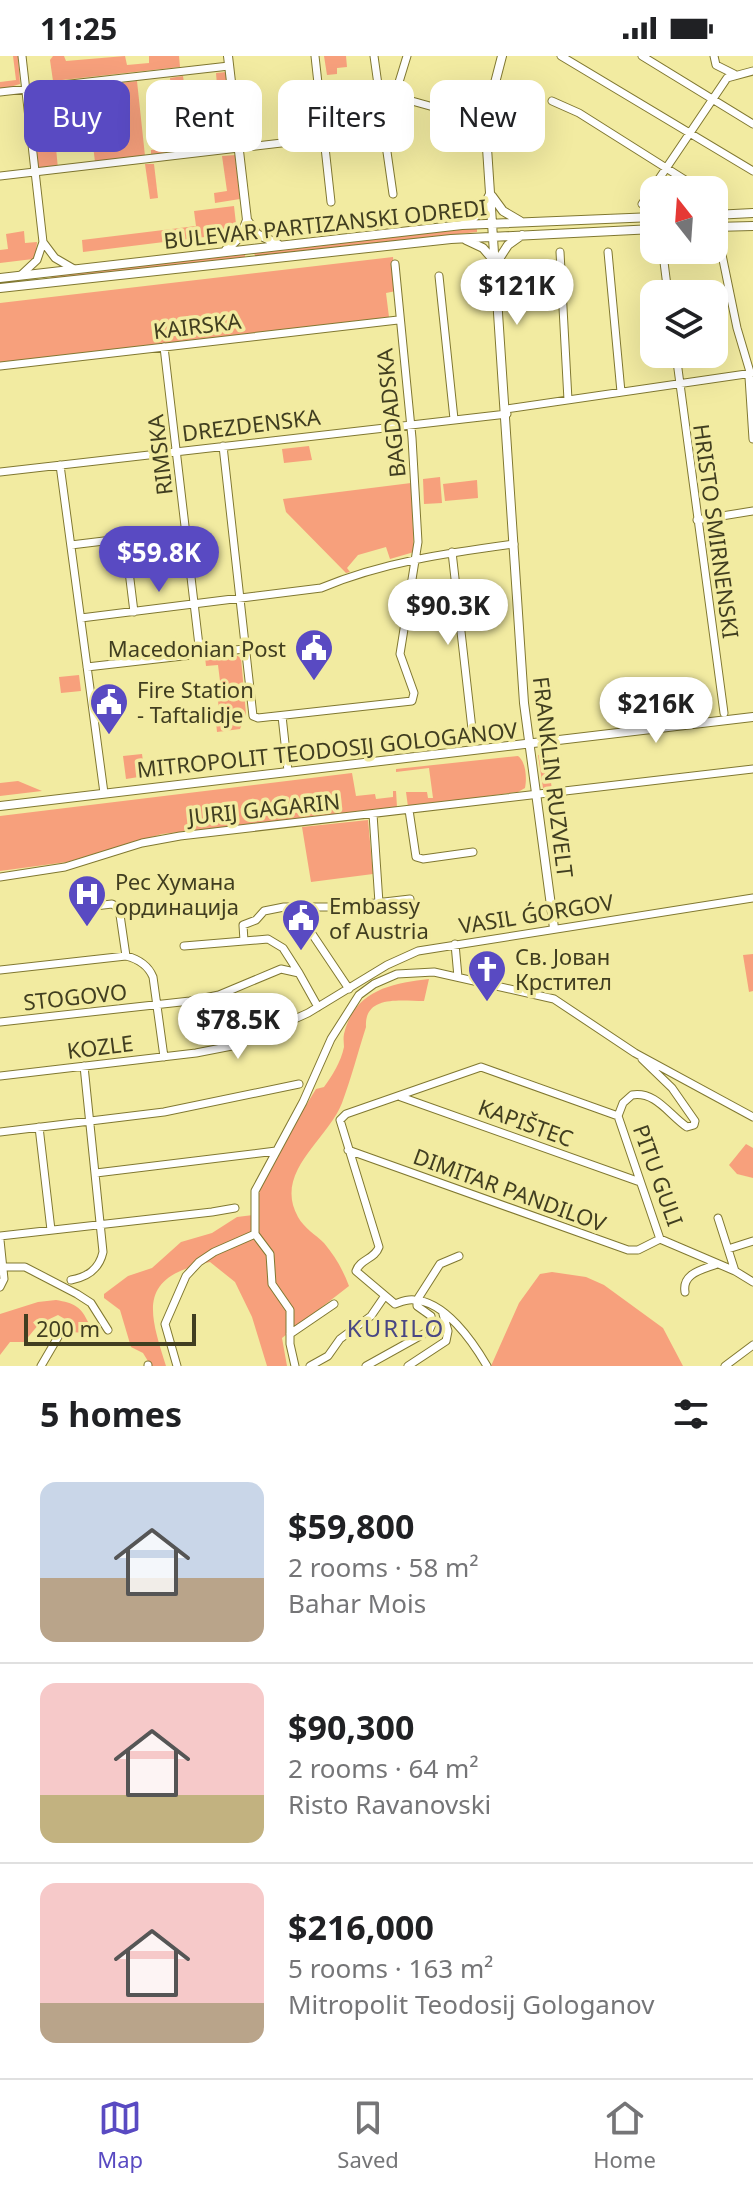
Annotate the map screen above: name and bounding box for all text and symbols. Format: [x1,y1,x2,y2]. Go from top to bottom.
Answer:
text: 11:25 [40,8,117,49]
chip: Buy [24,80,130,152]
chip: Rent [146,80,262,152]
chip: Filters [278,80,414,152]
chip: New [430,80,545,152]
north arrow [640,176,728,264]
map controls [640,176,728,368]
street label: BULEVAR PARTIZANSKI ODREDI [162,191,488,255]
pin: $121K [461,259,573,327]
text: $121K [479,267,555,303]
button: layers [640,280,728,368]
street label: KAIRSKA [151,305,244,345]
street label: BAGDADSKA [368,346,412,479]
street label: DREZDENSKA [180,401,323,447]
street label: RIMSKA [139,412,179,497]
street label: HRISTO SMIRNENSKI [687,422,747,640]
pin: $59.8K [94,526,224,594]
text: $59.8K [117,534,201,570]
pin: $90.3K [383,579,513,647]
text: $90.3K [406,587,490,623]
public building icon: Macedonian Post [293,627,335,682]
place label: Macedonian Post [108,633,286,663]
place label: Fire Station - Taftalidje [137,674,254,729]
street label: FRANKLIN RUZVELT [527,675,581,879]
pin: $216K [600,677,712,745]
public building icon: Fire Station - Taftalidje [88,681,130,736]
text: $216K [618,685,694,721]
street label: MITROPOLIT TEODOSIJ GOLOGANOV [135,714,520,784]
street label: JURIJ GAGARIN [185,785,341,831]
place label: Рес Хумана ординација [115,866,239,921]
hospital icon: Рес Хумана ординација [66,873,108,928]
street label: VASIL ǴORGOV [456,886,616,940]
place label: Embassy of Austria [329,890,429,945]
public building icon: Embassy of Austria [280,897,322,952]
place label: Св. Јован Крстител [515,941,612,996]
church icon: Св. Јован Крстител [466,948,508,1003]
street label: STOGOVO [22,976,128,1016]
pin: $78.5K [173,993,303,1061]
text: $78.5K [196,1001,280,1037]
street label: KOZLE [65,1027,135,1065]
street label: KAPIŠTEC [474,1091,578,1153]
street label: PITU GULI [627,1120,691,1230]
street label: DIMITAR PANDILOV [410,1140,611,1238]
scale bar [24,1310,196,1346]
district label: KURILO [347,1311,445,1344]
text: 200 m [36,1313,100,1343]
text: 5 homes [40,1391,182,1437]
icon: filters [669,1392,713,1436]
text: $59,800 [288,1503,414,1549]
icon: home [104,1514,200,1610]
text: 2 rooms · 58 m² [288,1549,478,1585]
text: Bahar Mois [288,1585,426,1621]
text: $90,300 [288,1704,414,1750]
icon: home [104,1715,200,1811]
text: 2 rooms · 64 m² [288,1750,478,1786]
text: Risto Ravanovski [288,1786,491,1822]
text: $216,000 [288,1904,434,1950]
icon: home [104,1915,200,2011]
text: 5 rooms · 163 m² [288,1950,493,1986]
text: Mitropolit Teodosij Gologanov [288,1986,654,2022]
tab: Map [97,2096,143,2174]
tab: Saved [337,2096,399,2174]
tab: Home [593,2096,656,2174]

